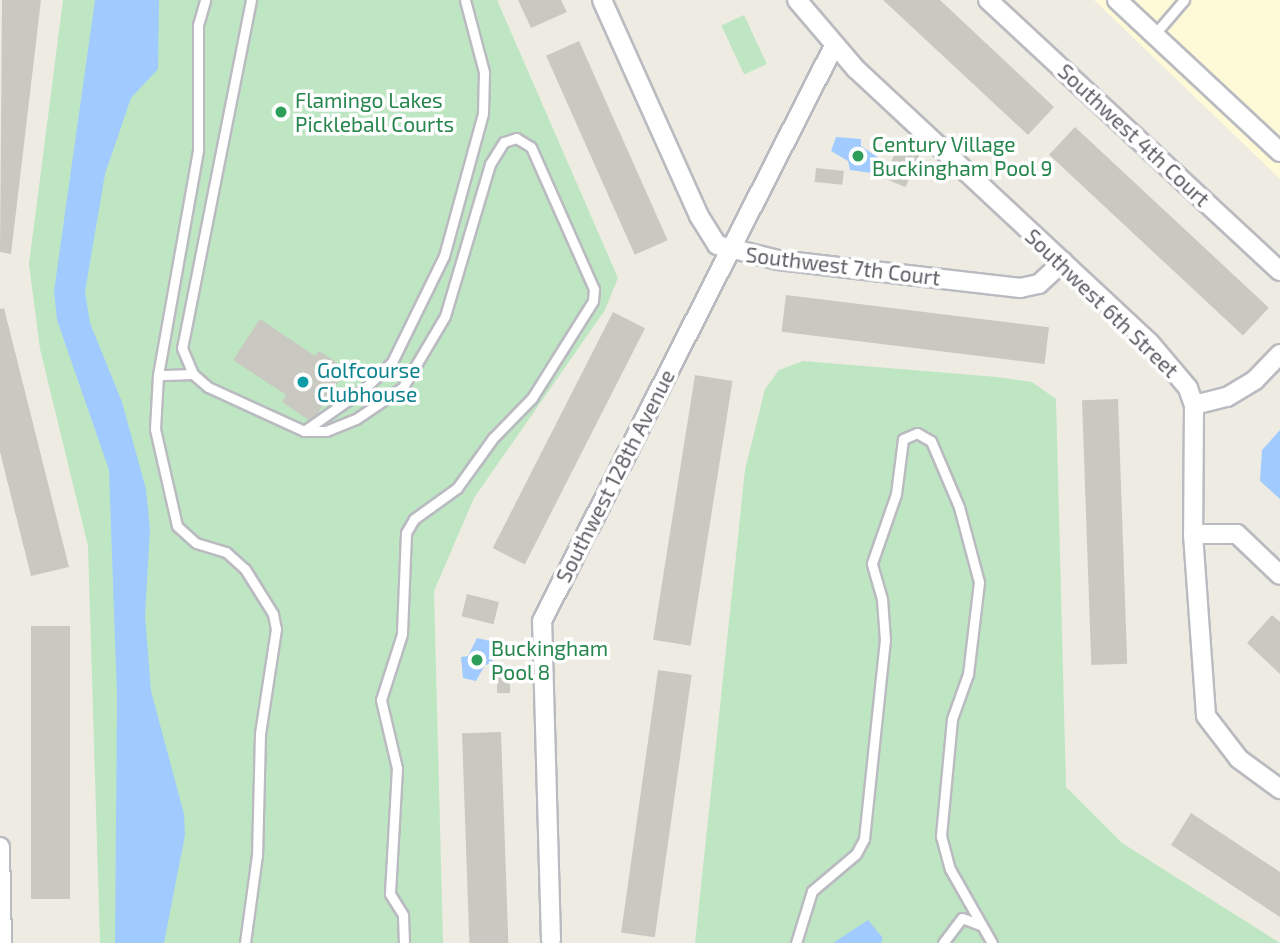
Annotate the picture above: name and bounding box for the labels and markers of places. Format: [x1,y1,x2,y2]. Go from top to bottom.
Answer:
place label: Flamingo Lakes Pickleball Courts [295,87,455,137]
marker: Flamingo Lakes Pickleball Courts [273,104,289,120]
place label: Century Village Buckingham Pool 9 [872,131,1053,181]
marker: Century Village Buckingham Pool 9 [850,148,866,164]
place label: Golfcourse Clubhouse [317,357,420,407]
marker: Golfcourse Clubhouse [295,374,311,390]
place label: Buckingham Pool 8 [491,635,608,685]
marker: Buckingham Pool 8 [469,652,485,668]

